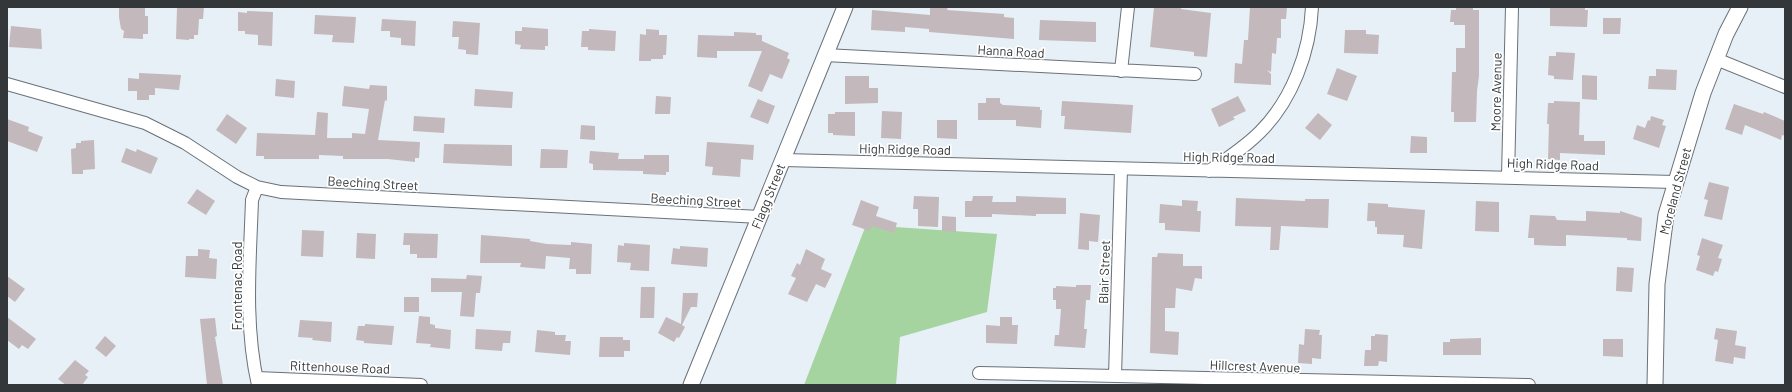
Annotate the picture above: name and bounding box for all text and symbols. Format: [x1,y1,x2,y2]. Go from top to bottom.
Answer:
street label: Hanna Road [977,41,1045,61]
street label: Moore Avenue [1487,52,1505,132]
street label: High Ridge Road [859,140,951,158]
street label: Moreland Street [1656,146,1694,236]
street label: High Ridge Road [1183,148,1275,166]
street label: High Ridge Road [1507,154,1599,174]
street label: Flagg Street [748,161,788,231]
street label: Beeching Street [327,173,419,193]
street label: Beeching Street [650,190,742,210]
street label: Blair Street [1095,240,1113,304]
street label: Frontenac Road [229,241,245,331]
street label: Hillcrest Avenue [1209,356,1301,376]
street label: Rittenhouse Road [290,357,390,377]

